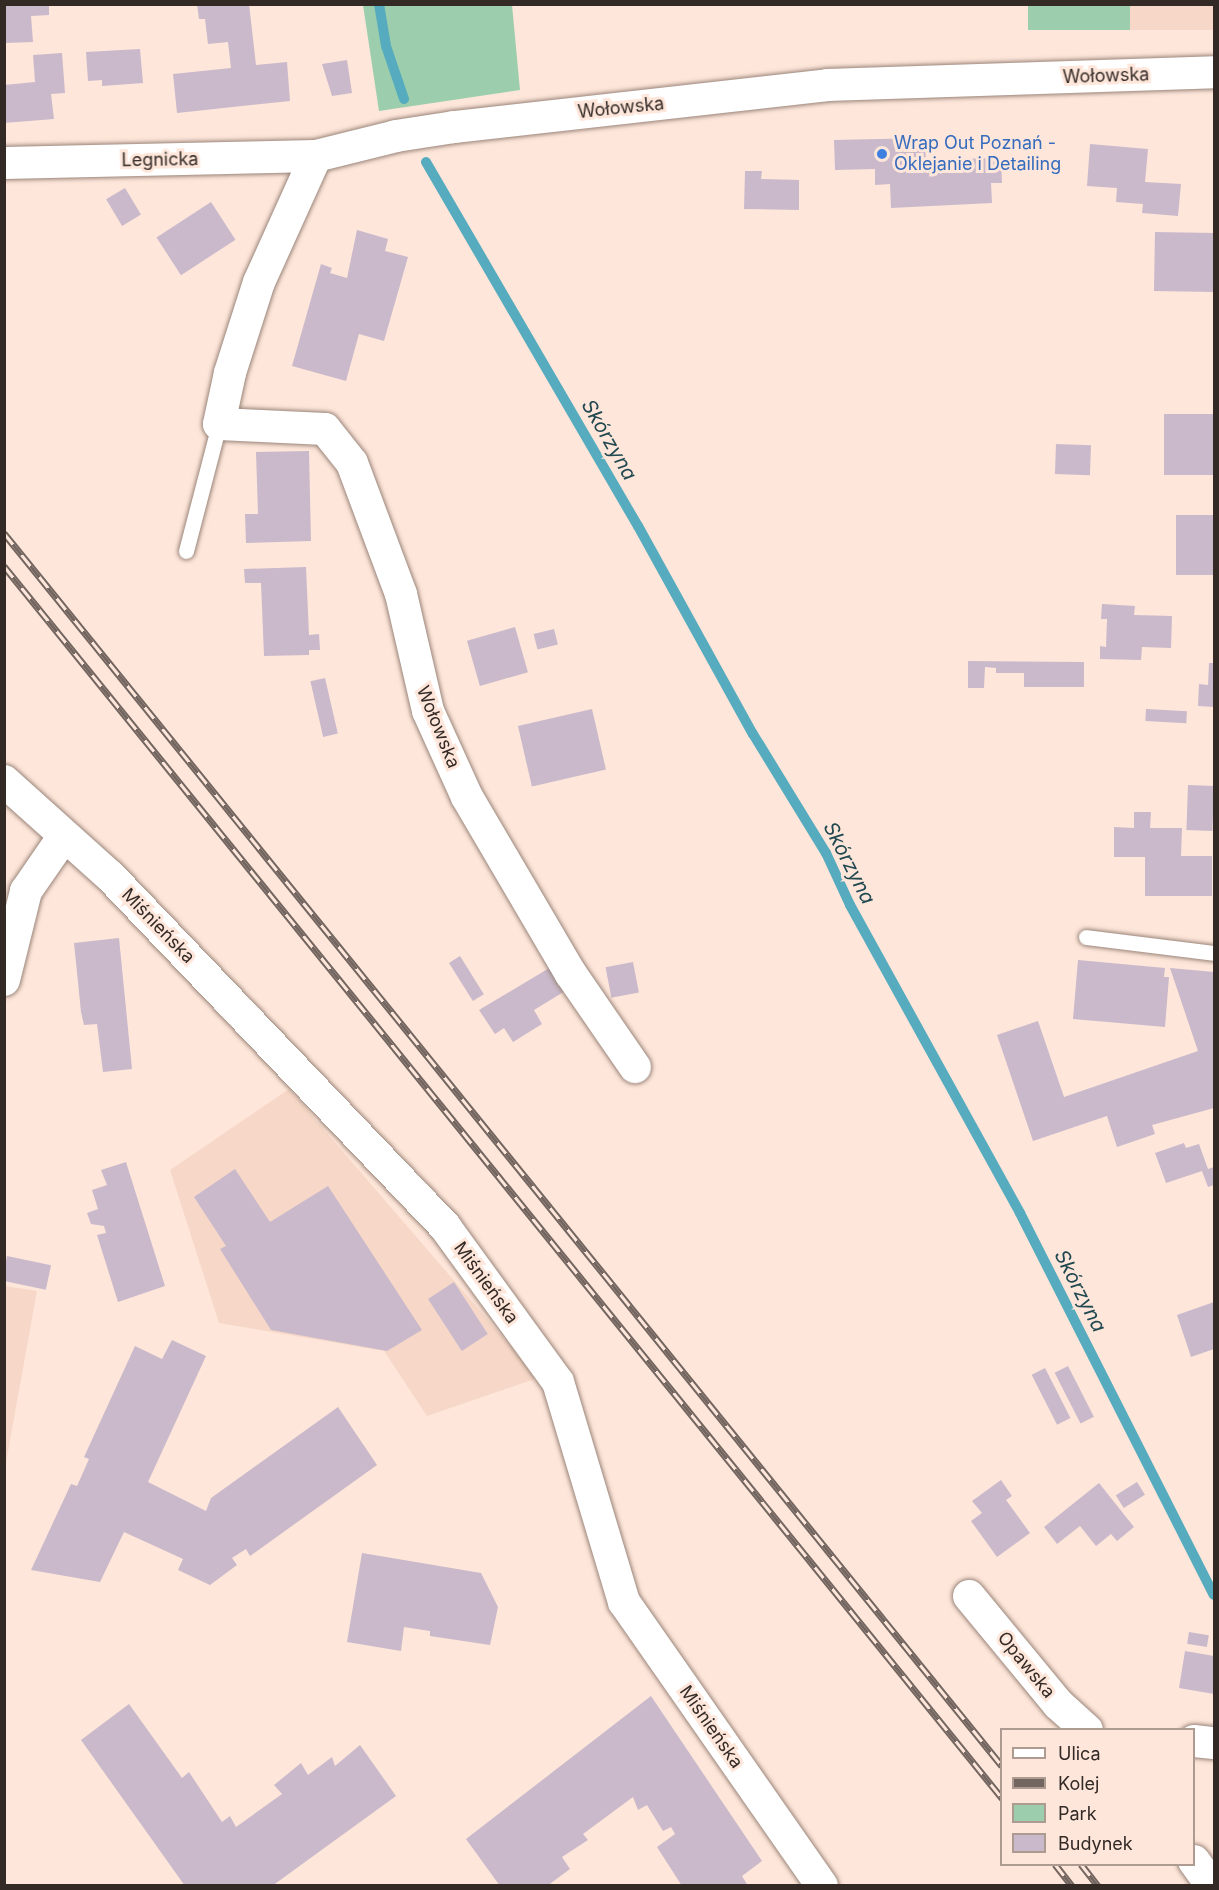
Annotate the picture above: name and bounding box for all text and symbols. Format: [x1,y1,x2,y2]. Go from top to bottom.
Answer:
street label: Wołowska [1062,64,1150,88]
street label: Wołowska [577,93,665,123]
place label: Wrap Out Poznań - Oklejanie i Detailing [894,133,1061,176]
marker: Wrap Out Poznań - Oklejanie i Detailing [875,147,889,161]
street label: Legnicka [121,149,199,171]
water label: Skórzyna [576,395,642,485]
street label: Wołowska [412,683,464,771]
water label: Skórzyna [818,818,880,908]
street label: Miśnieńska [117,884,199,968]
street label: Miśnieńska [449,1238,523,1328]
water label: Skórzyna [1049,1246,1111,1336]
street label: Opawska [993,1627,1059,1703]
street label: Miśnieńska [675,1682,747,1772]
legend [1000,1728,1195,1866]
text: Ulica [1058,1743,1101,1764]
text: Kolej [1058,1773,1099,1794]
text: Park [1058,1803,1097,1824]
text: Budynek [1058,1833,1133,1854]

